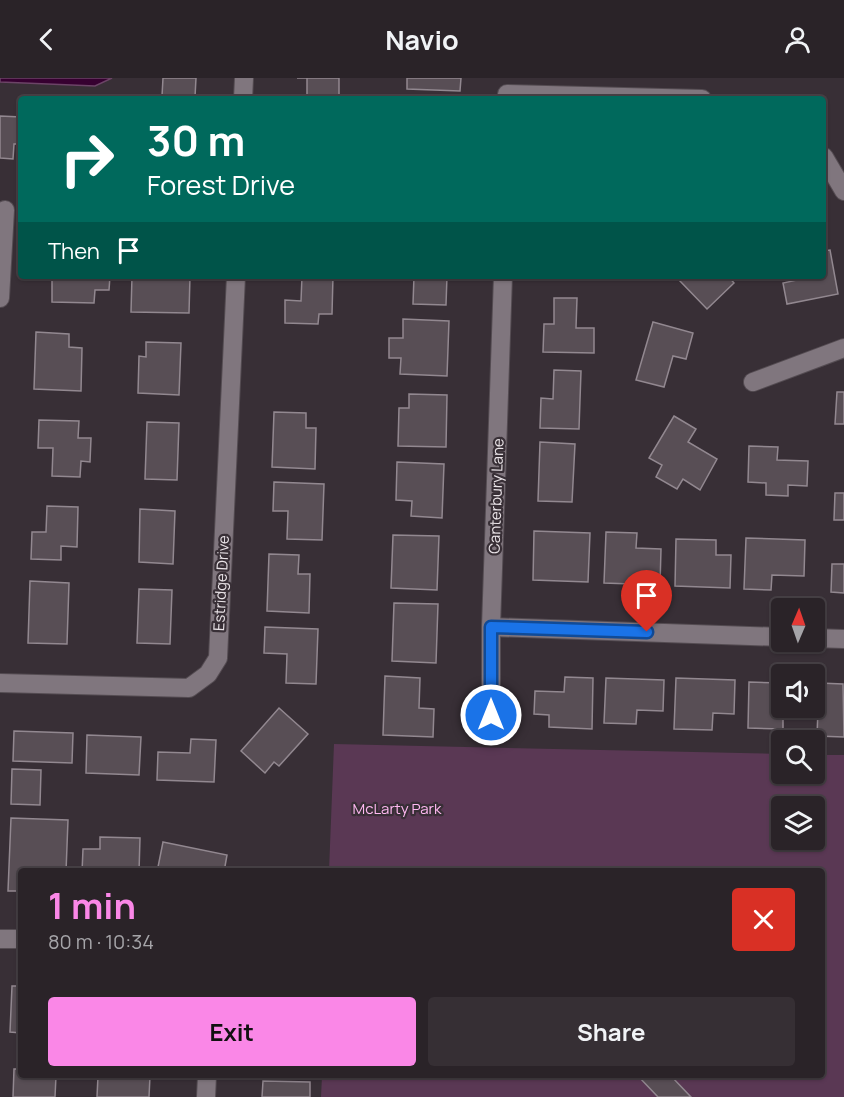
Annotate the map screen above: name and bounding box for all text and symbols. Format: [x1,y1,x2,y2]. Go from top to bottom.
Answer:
text: Navio [385,21,459,58]
icon: back [30,23,63,56]
icon: person [781,23,814,56]
text: 30 m [147,111,245,169]
icon: right [48,120,126,198]
text: Forest Drive [147,166,295,203]
icon: arrive [112,234,145,267]
text: Then [48,236,100,266]
street label: Canterbury Lane [483,438,509,554]
street label: Estridge Drive [208,534,234,631]
pin [621,570,672,632]
icon: arrive [630,579,663,612]
north arrow [771,598,825,652]
map controls [771,598,825,850]
button: sound [771,664,825,718]
position arrow [459,683,523,747]
button: search [771,730,825,784]
button: layers [771,796,825,850]
park label: McLarty Park [353,798,442,819]
text: 1 min [48,881,136,930]
button: close [732,888,795,951]
text: 80 m · 10:34 [48,928,154,955]
button: Exit [48,997,416,1066]
button: Share [428,997,795,1066]

